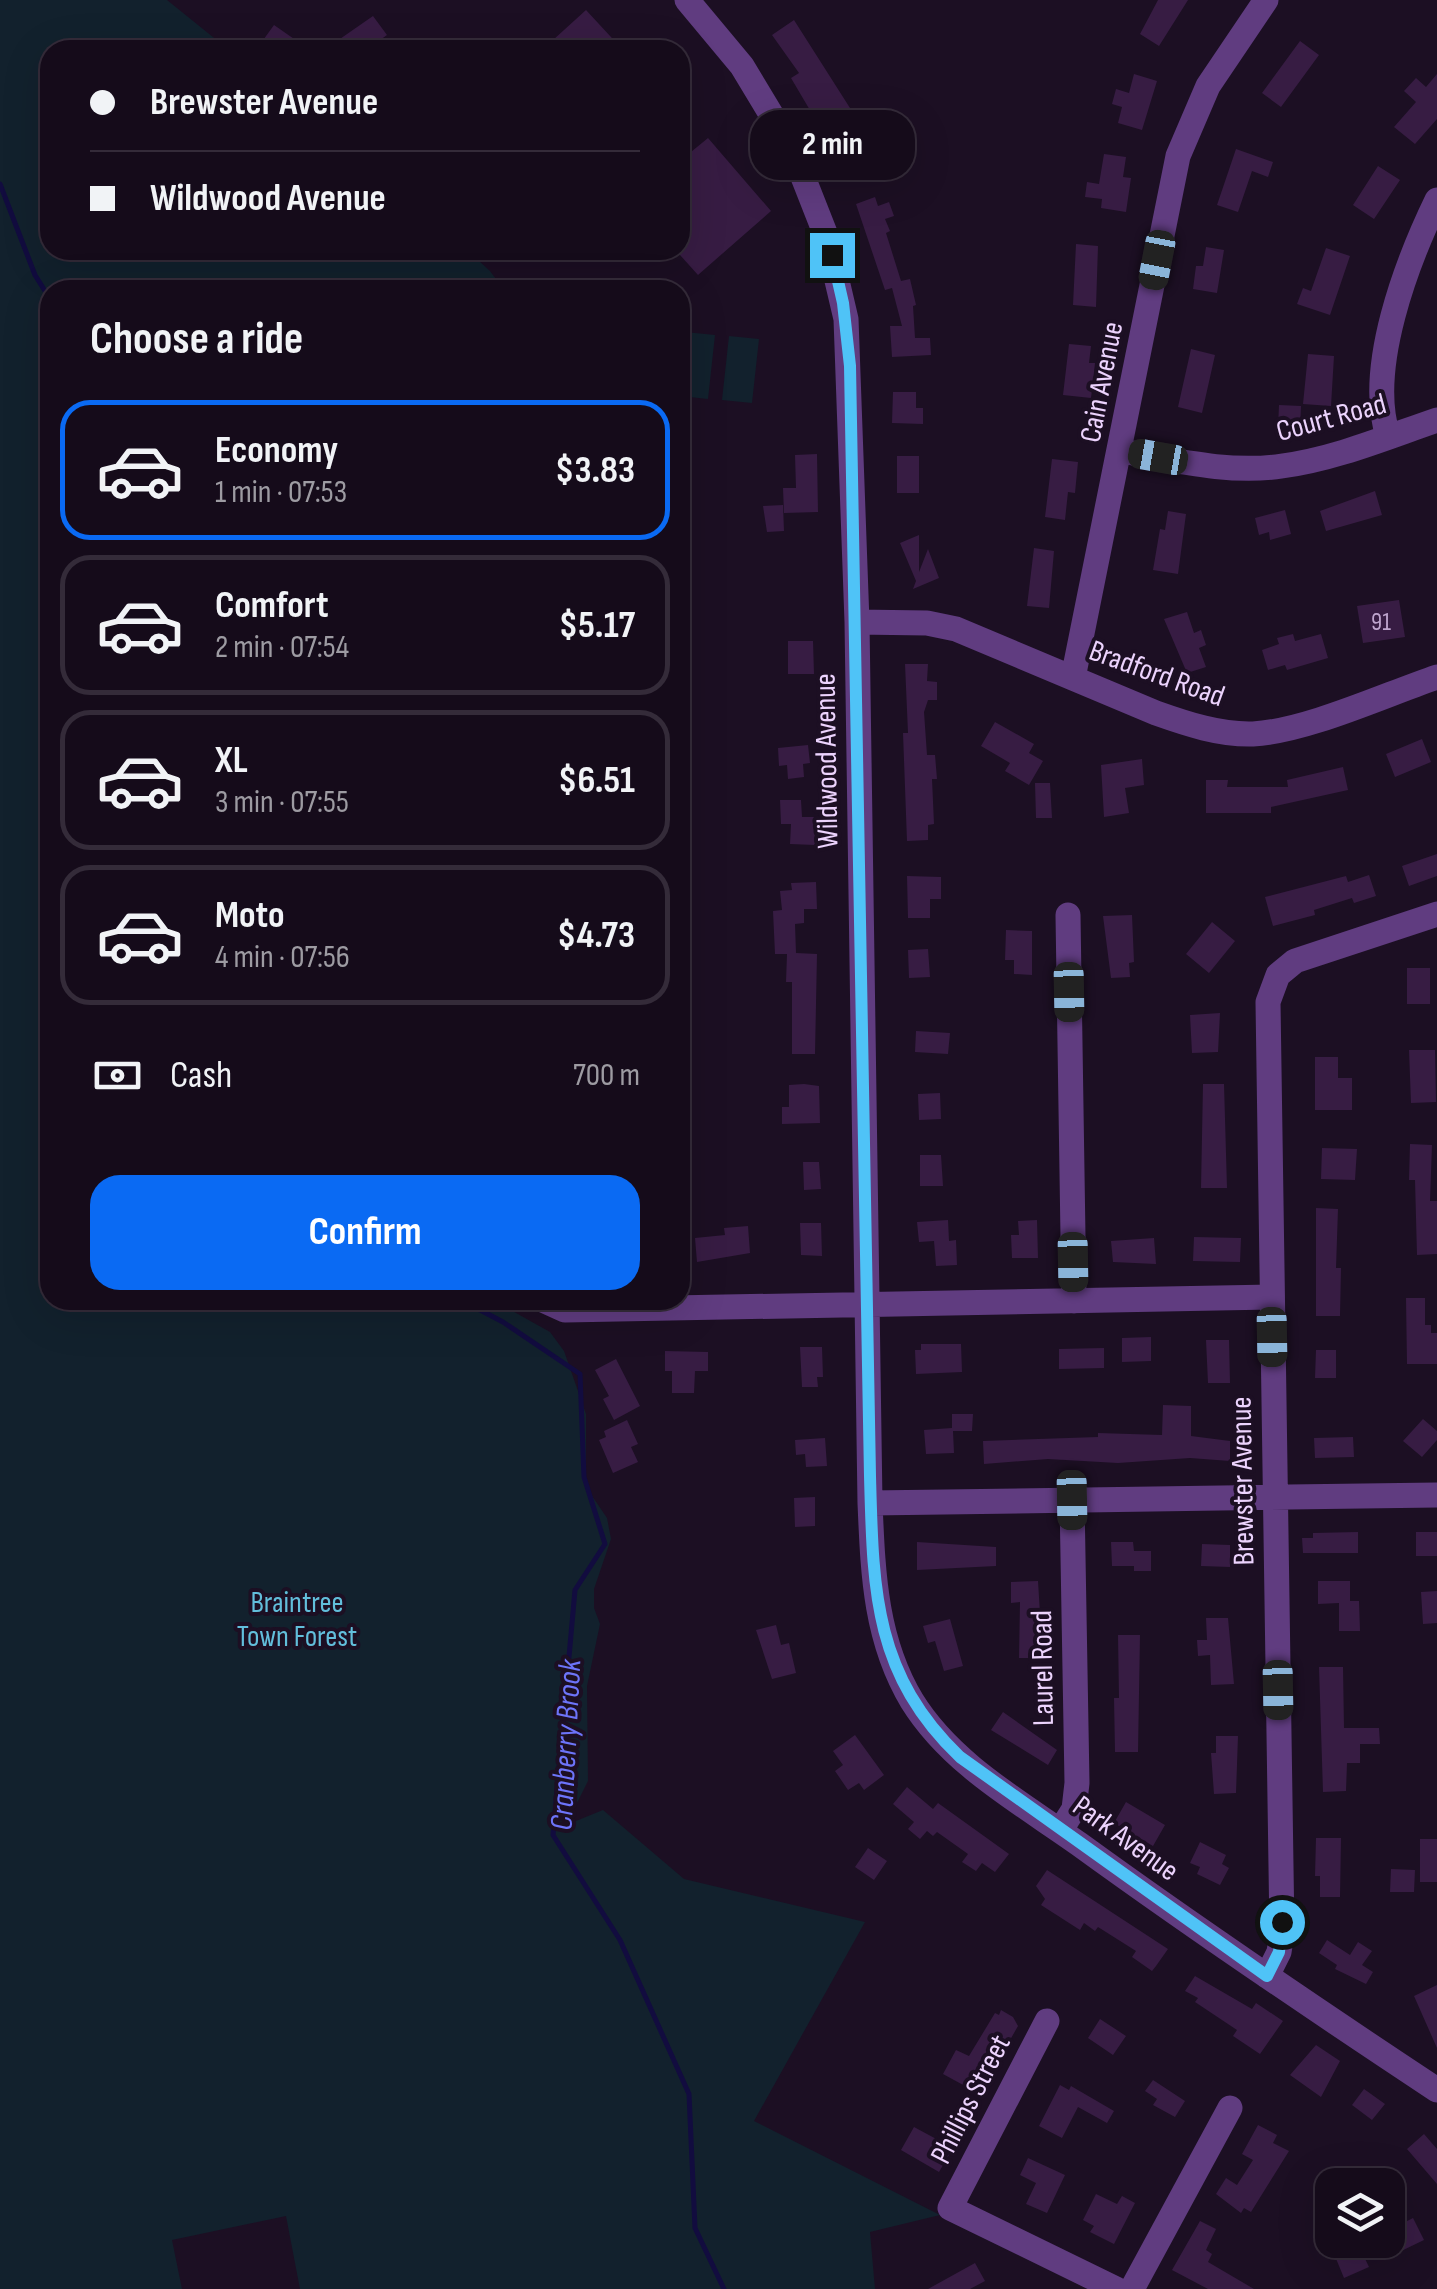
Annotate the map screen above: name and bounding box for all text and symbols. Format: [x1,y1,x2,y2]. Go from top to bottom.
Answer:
text: Brewster Avenue [150,80,378,125]
callout: 2 min [750,110,914,180]
text: 2 min [802,125,863,164]
text: Wildwood Avenue [150,176,386,221]
car [1137,228,1177,292]
route end [810,233,855,278]
text: Choose a ride [90,312,303,367]
street label: Cain Avenue [1073,319,1131,446]
street label: Court Road [1272,386,1390,450]
icon: car [95,425,185,515]
text: Economy [215,428,338,473]
car [1126,437,1190,477]
text: $3.83 [555,448,635,493]
text: 1 min · 07:53 [215,473,347,512]
icon: car [95,580,185,670]
text: Comfort [215,583,329,628]
text: $5.17 [559,603,635,648]
house number: 91 [1371,607,1391,638]
text: 2 min · 07:54 [215,628,349,667]
street label: Bradford Road [1084,633,1229,715]
street label: Wildwood Avenue [807,673,847,849]
icon: car [95,735,185,825]
text: XL [215,738,248,783]
text: $6.51 [558,758,635,803]
text: 3 min · 07:55 [215,783,349,822]
icon: car [95,890,185,980]
text: Moto [215,893,285,938]
text: $4.73 [557,913,635,958]
text: 4 min · 07:56 [215,938,350,977]
car [1053,962,1085,1022]
icon: cash [90,1048,145,1103]
text: Cash [170,1053,232,1098]
text: 700 m [573,1056,640,1095]
button: Confirm [90,1175,640,1290]
car [1057,1232,1089,1292]
car [1256,1307,1288,1367]
street label: Brewster Avenue [1224,1396,1262,1566]
car [1056,1470,1088,1530]
park label: Braintree Town Forest [237,1585,357,1655]
street label: Laurel Road [1024,1610,1062,1726]
water label: Cranberry Brook [543,1658,591,1832]
car [1262,1660,1294,1720]
street label: Park Avenue [1065,1788,1185,1889]
route start [1260,1900,1305,1945]
street label: Phillips Street [923,2029,1019,2170]
map controls [1315,2168,1405,2258]
button: layers [1315,2168,1405,2258]

